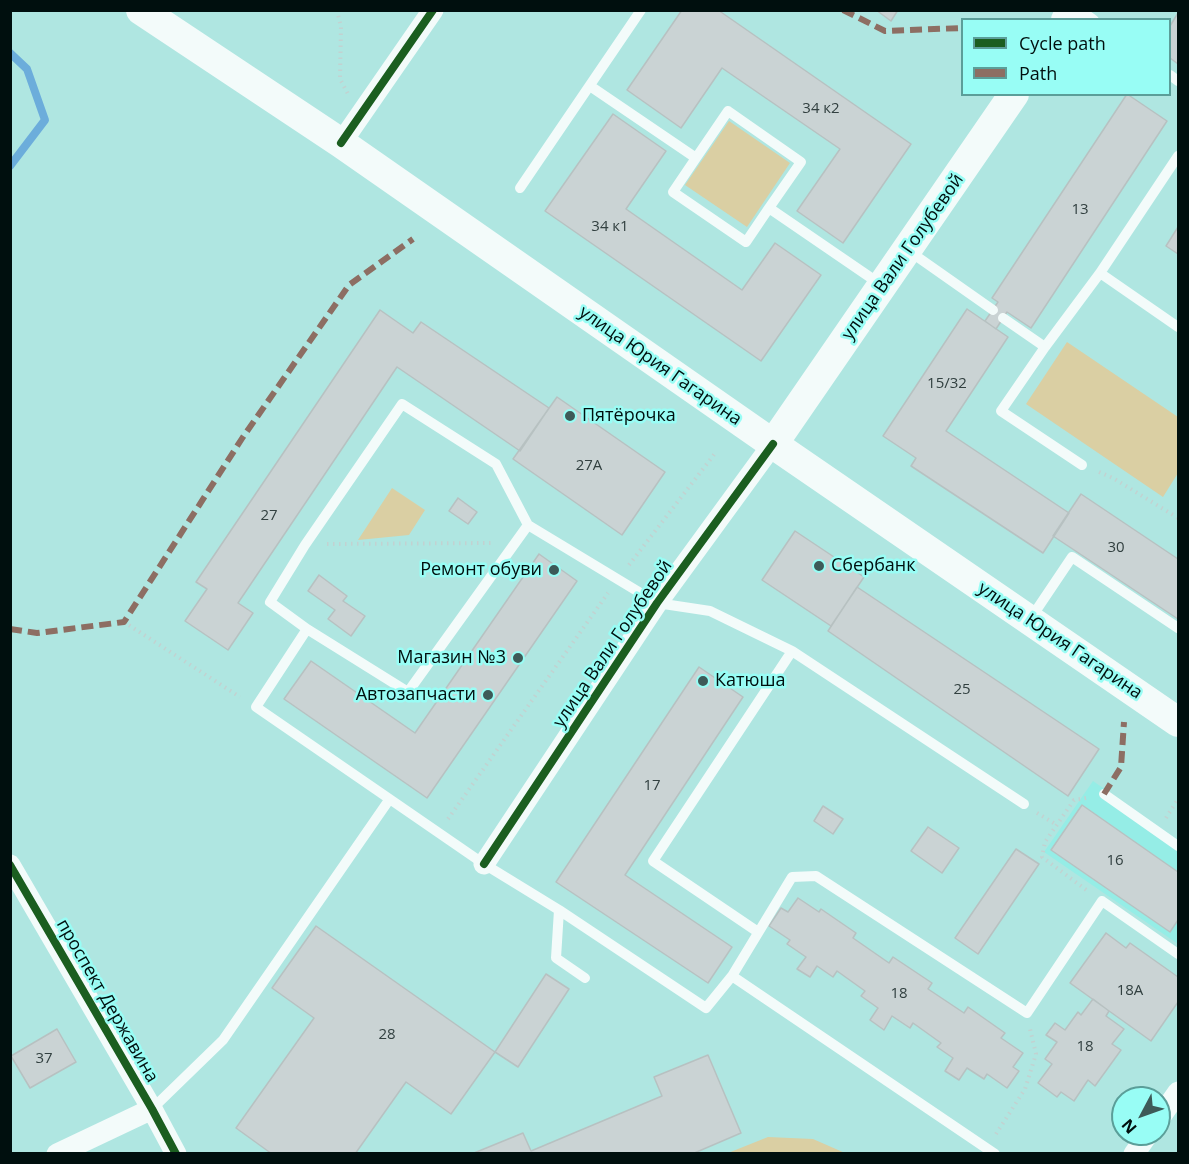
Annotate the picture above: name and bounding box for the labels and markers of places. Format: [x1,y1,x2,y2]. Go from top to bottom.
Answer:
place label: Пятёрочка [582,405,676,427]
marker: Пятёрочка [563,409,577,423]
place label: Сбербанк [831,555,916,577]
place label: Ремонт обуви [420,559,542,581]
marker: Сбербанк [812,559,826,573]
marker: Ремонт обуви [547,563,561,577]
place label: Магазин №3 [397,647,506,669]
marker: Магазин №3 [511,651,525,665]
place label: Катюша [715,670,785,692]
marker: Катюша [696,674,710,688]
place label: Автозапчасти [356,684,476,706]
marker: Автозапчасти [481,688,495,702]

